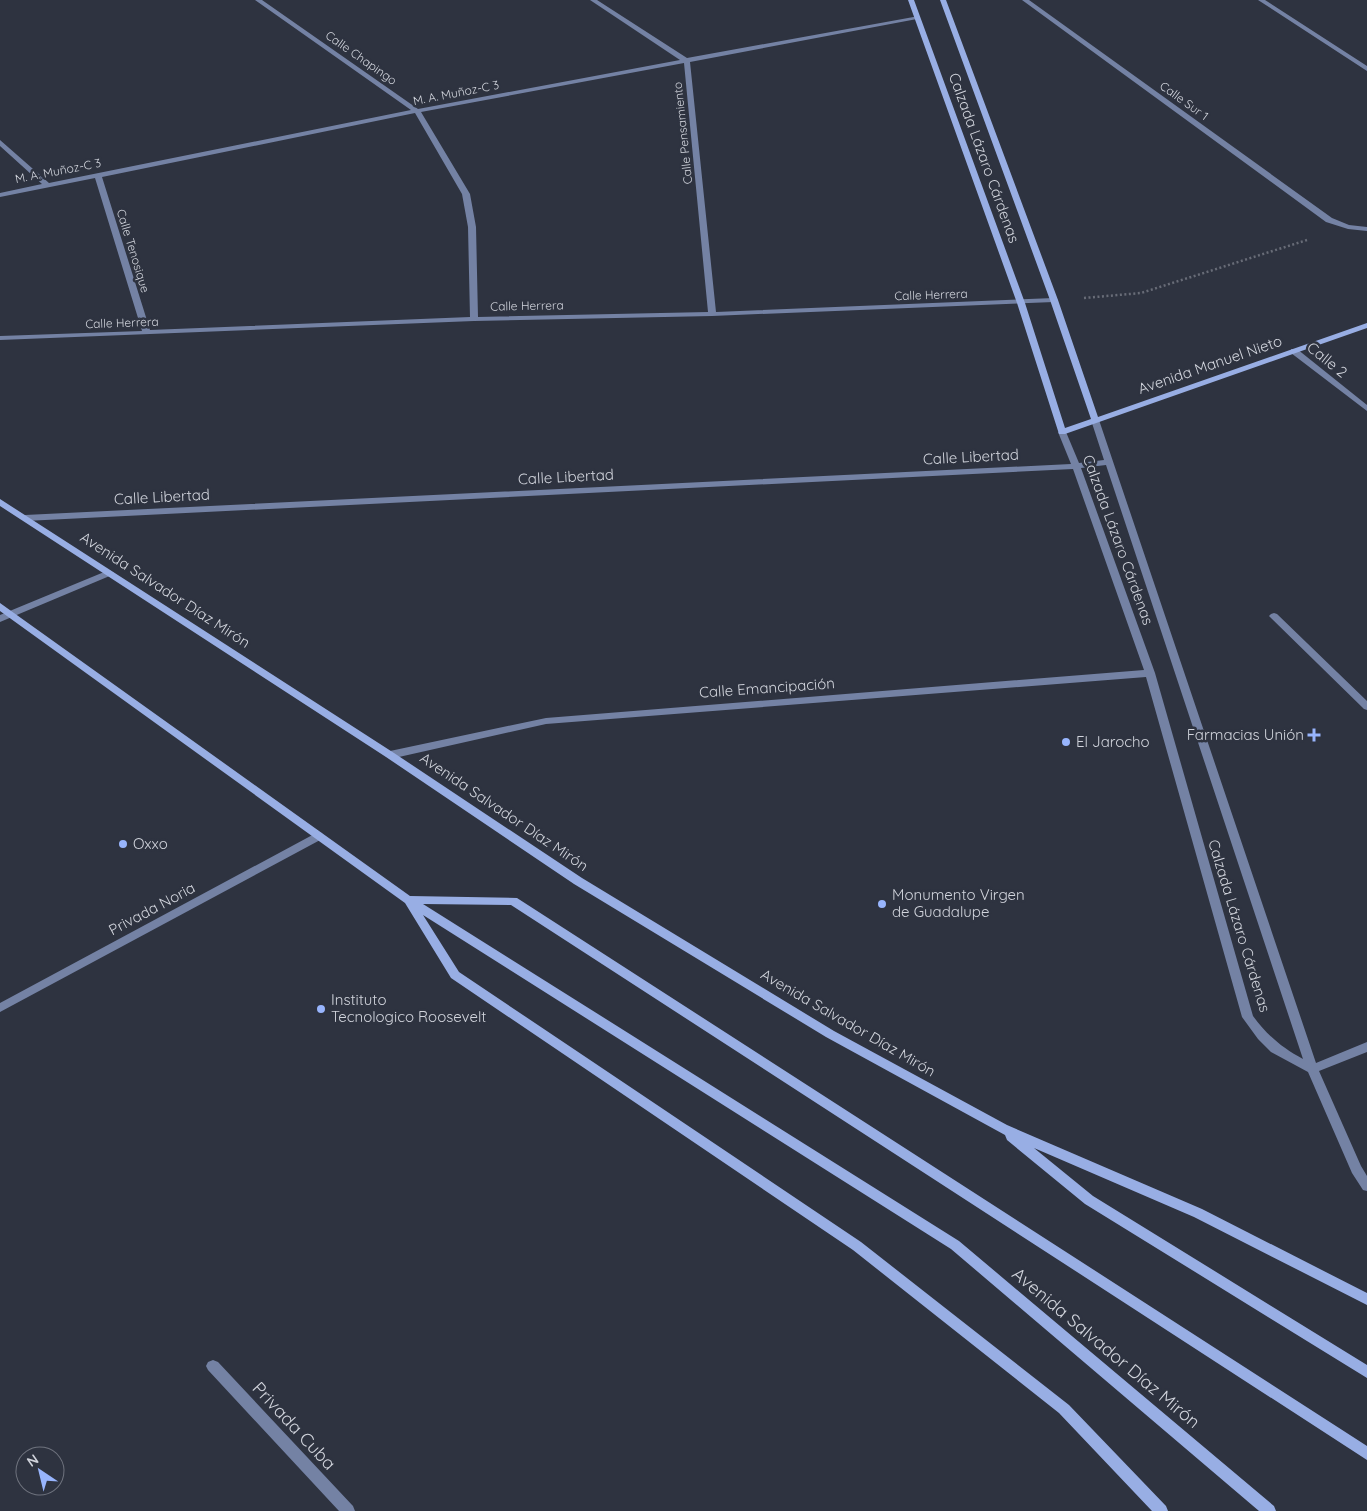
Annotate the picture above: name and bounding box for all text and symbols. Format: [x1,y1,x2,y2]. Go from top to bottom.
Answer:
street label: Calle Chapingo [323,27,400,88]
street label: Calzada Lázaro Cárdenas [945,70,1024,245]
street label: M. A. Muñoz-C 3 [412,77,500,108]
street label: Calle Sur 1 [1157,78,1212,123]
street label: Calle Pensamiento [670,81,695,185]
street label: M. A. Muñoz-C 3 [14,155,102,186]
street label: Calle Tenosique [114,207,153,295]
street label: Calle Herrera [894,286,968,303]
street label: Calle Herrera [490,297,564,314]
street label: Calle Herrera [85,314,159,331]
street label: Avenida Manuel Nieto [1135,331,1284,398]
street label: Calle 2 [1303,338,1351,382]
street label: Calle Libertad [923,445,1019,469]
street label: Calzada Lázaro Cárdenas [1079,452,1158,627]
street label: Calle Libertad [518,465,614,489]
street label: Calle Libertad [114,485,210,509]
street label: Avenida Salvador Díaz Mirón [77,527,254,652]
street label: Calle Emancipación [698,673,835,702]
place label: Farmacias Unión [1187,725,1304,744]
marker: Farmacias Unión [1308,729,1320,741]
place label: El Jarocho [1076,732,1150,751]
marker: El Jarocho [1060,736,1072,748]
street label: Avenida Salvador Díaz Mirón [417,748,592,875]
place label: Oxxo [133,834,168,853]
street label: Calzada Lázaro Cárdenas [1204,837,1275,1014]
marker: Oxxo [117,838,129,850]
street label: Privada Noria [105,878,198,939]
place label: Monumento Virgen de Guadalupe [892,885,1025,921]
marker: Monumento Virgen de Guadalupe [876,898,888,910]
street label: Avenida Salvador Díaz Mirón [757,965,939,1081]
place label: Instituto Tecnologico Roosevelt [331,990,486,1026]
marker: Instituto Tecnologico Roosevelt [315,1003,327,1015]
street label: Avenida Salvador Díaz Mirón [1008,1262,1205,1433]
street label: Privada Cuba [248,1377,341,1475]
north arrow [15,1446,65,1496]
text: N [23,1450,42,1471]

